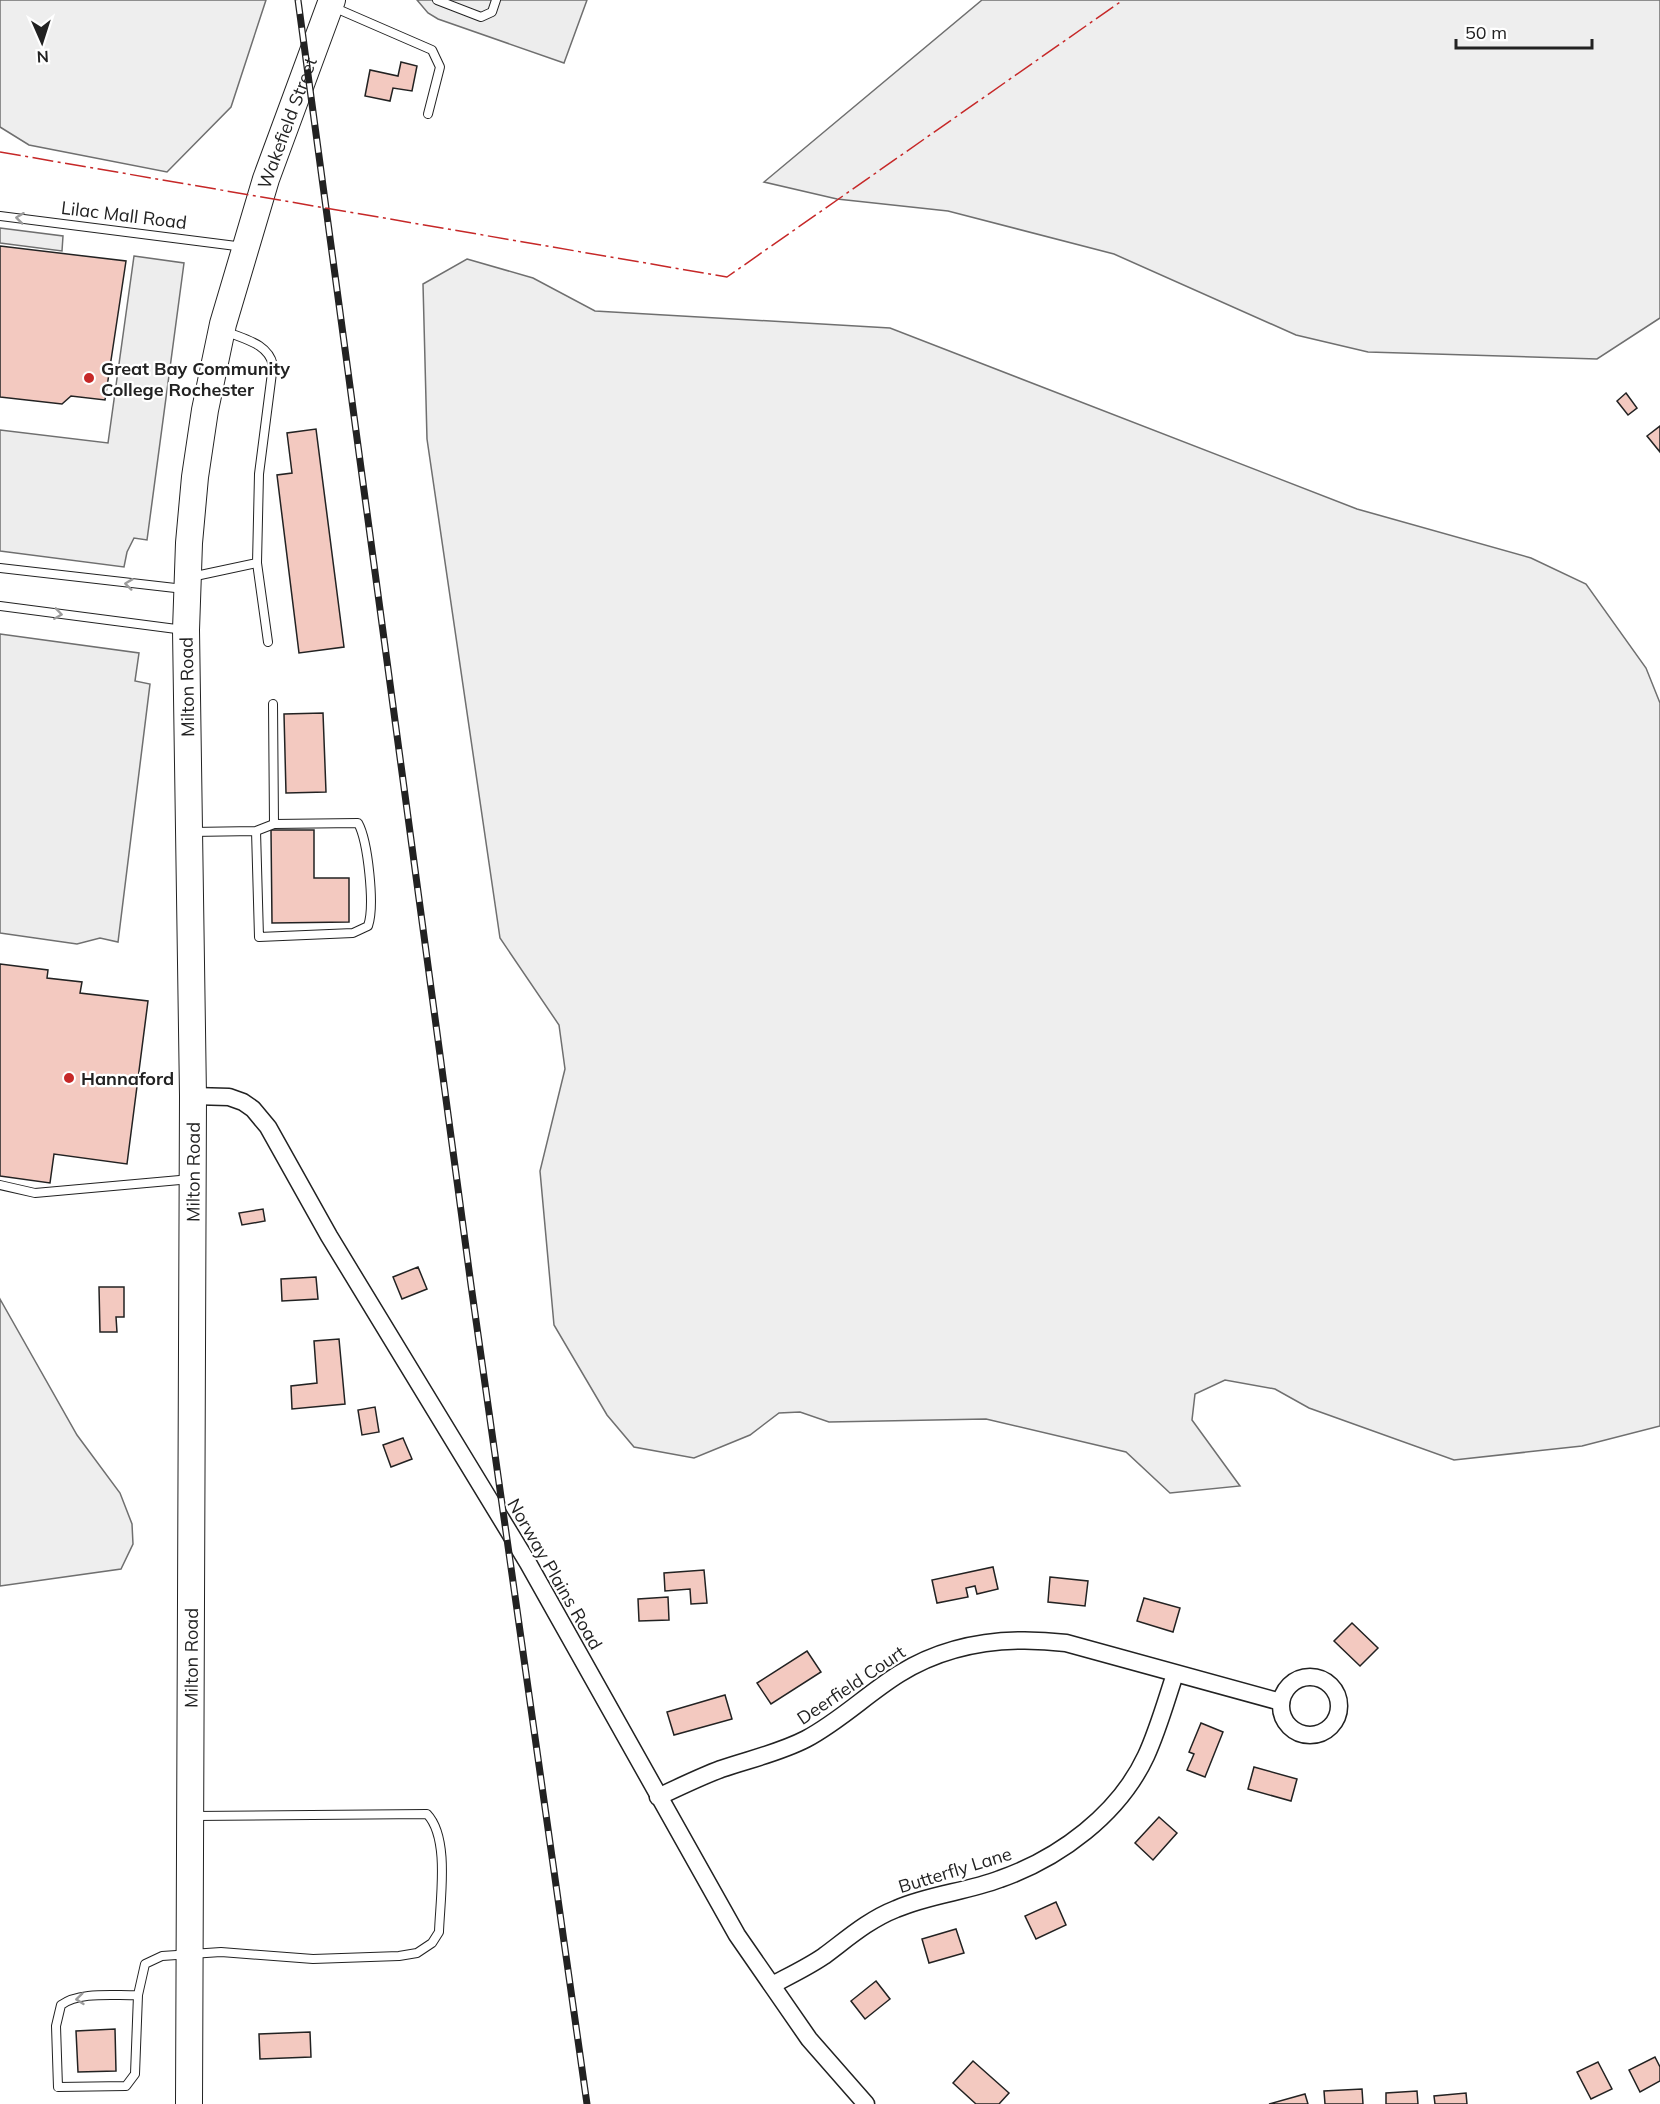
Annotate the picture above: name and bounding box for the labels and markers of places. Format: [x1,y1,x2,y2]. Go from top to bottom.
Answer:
place label: Great Bay Community College Rochester [101,357,290,401]
marker: Great Bay Community College Rochester [82,371,96,385]
place label: Hannaford [81,1067,174,1090]
marker: Hannaford [62,1071,76,1085]

